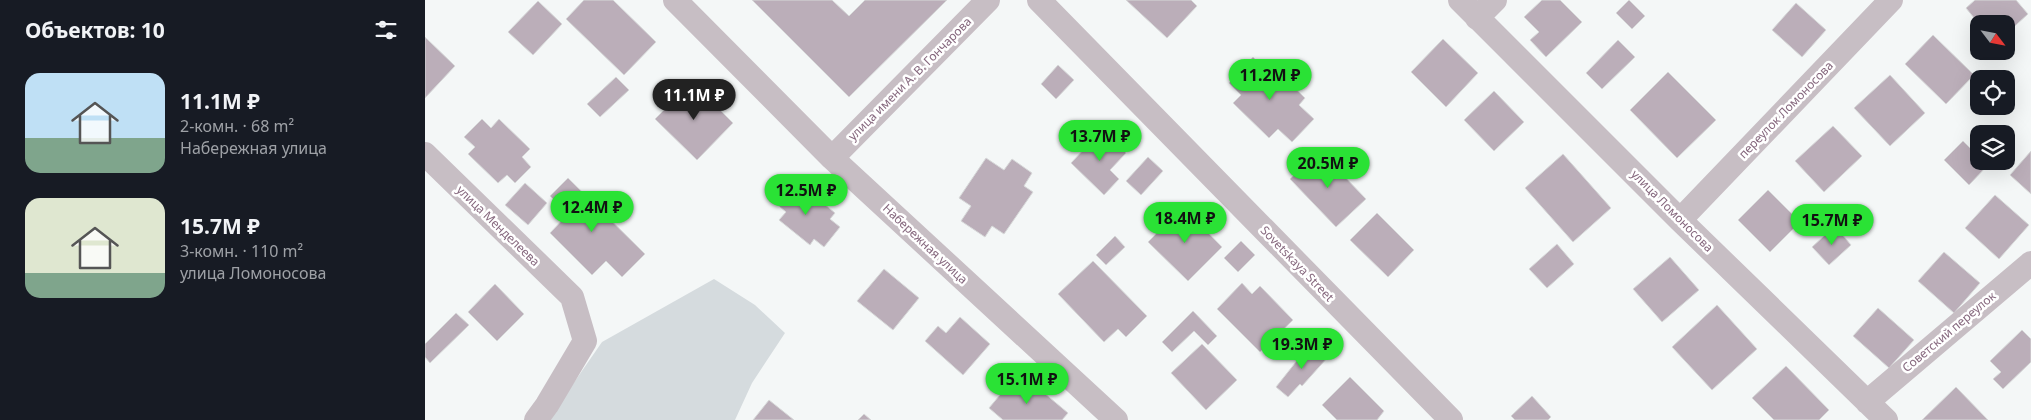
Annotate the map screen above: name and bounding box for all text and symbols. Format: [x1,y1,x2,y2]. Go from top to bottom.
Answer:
street label: улица имени А. В. Гончарова [844,13,975,144]
north arrow [1970,15,2015,60]
map controls [1970,15,2015,170]
text: Объектов: 10 [25,16,165,44]
icon: filters [372,16,400,44]
street label: переулок Ломоносова [1735,57,1837,162]
pin: 11.2M ₽ [1224,58,1316,101]
text: 11.2M ₽ [1240,64,1300,86]
button: locate [1970,70,2015,115]
pin: 11.1M ₽ [648,78,740,121]
text: 11.1M ₽ [664,84,724,106]
text: 11.1M ₽ [180,87,260,115]
icon: home [65,93,125,153]
text: 2-комн. · 68 m² [180,115,294,137]
pin: 13.7M ₽ [1054,120,1146,162]
text: 13.7M ₽ [1070,125,1130,147]
button: layers [1970,125,2015,170]
text: Набережная улица [180,137,327,159]
pin: 20.5M ₽ [1282,146,1374,189]
text: 20.5M ₽ [1298,152,1358,174]
street label: улица Ломоносова [1628,166,1717,255]
pin: 12.5M ₽ [760,174,852,216]
text: 12.5M ₽ [776,179,836,201]
street label: улица Менделеева [453,181,544,270]
pin: 12.4M ₽ [546,190,638,233]
text: 12.4M ₽ [562,196,622,218]
street label: Набережная улица [879,200,971,287]
pin: 18.4M ₽ [1139,202,1231,244]
pin: 15.7M ₽ [1786,204,1878,246]
text: 18.4M ₽ [1155,207,1215,229]
text: 15.7M ₽ [1802,209,1862,231]
text: 15.7M ₽ [180,212,260,240]
icon: home [65,218,125,278]
street label: Sovetskaya Street [1257,222,1338,306]
text: 3-комн. · 110 m² [180,240,303,262]
text: улица Ломоносова [180,262,326,284]
street label: Советский переулок [1898,287,2000,376]
pin: 19.3M ₽ [1256,328,1348,370]
text: 19.3M ₽ [1272,333,1332,355]
pin: 15.1M ₽ [981,362,1073,405]
text: 15.1M ₽ [997,368,1057,390]

